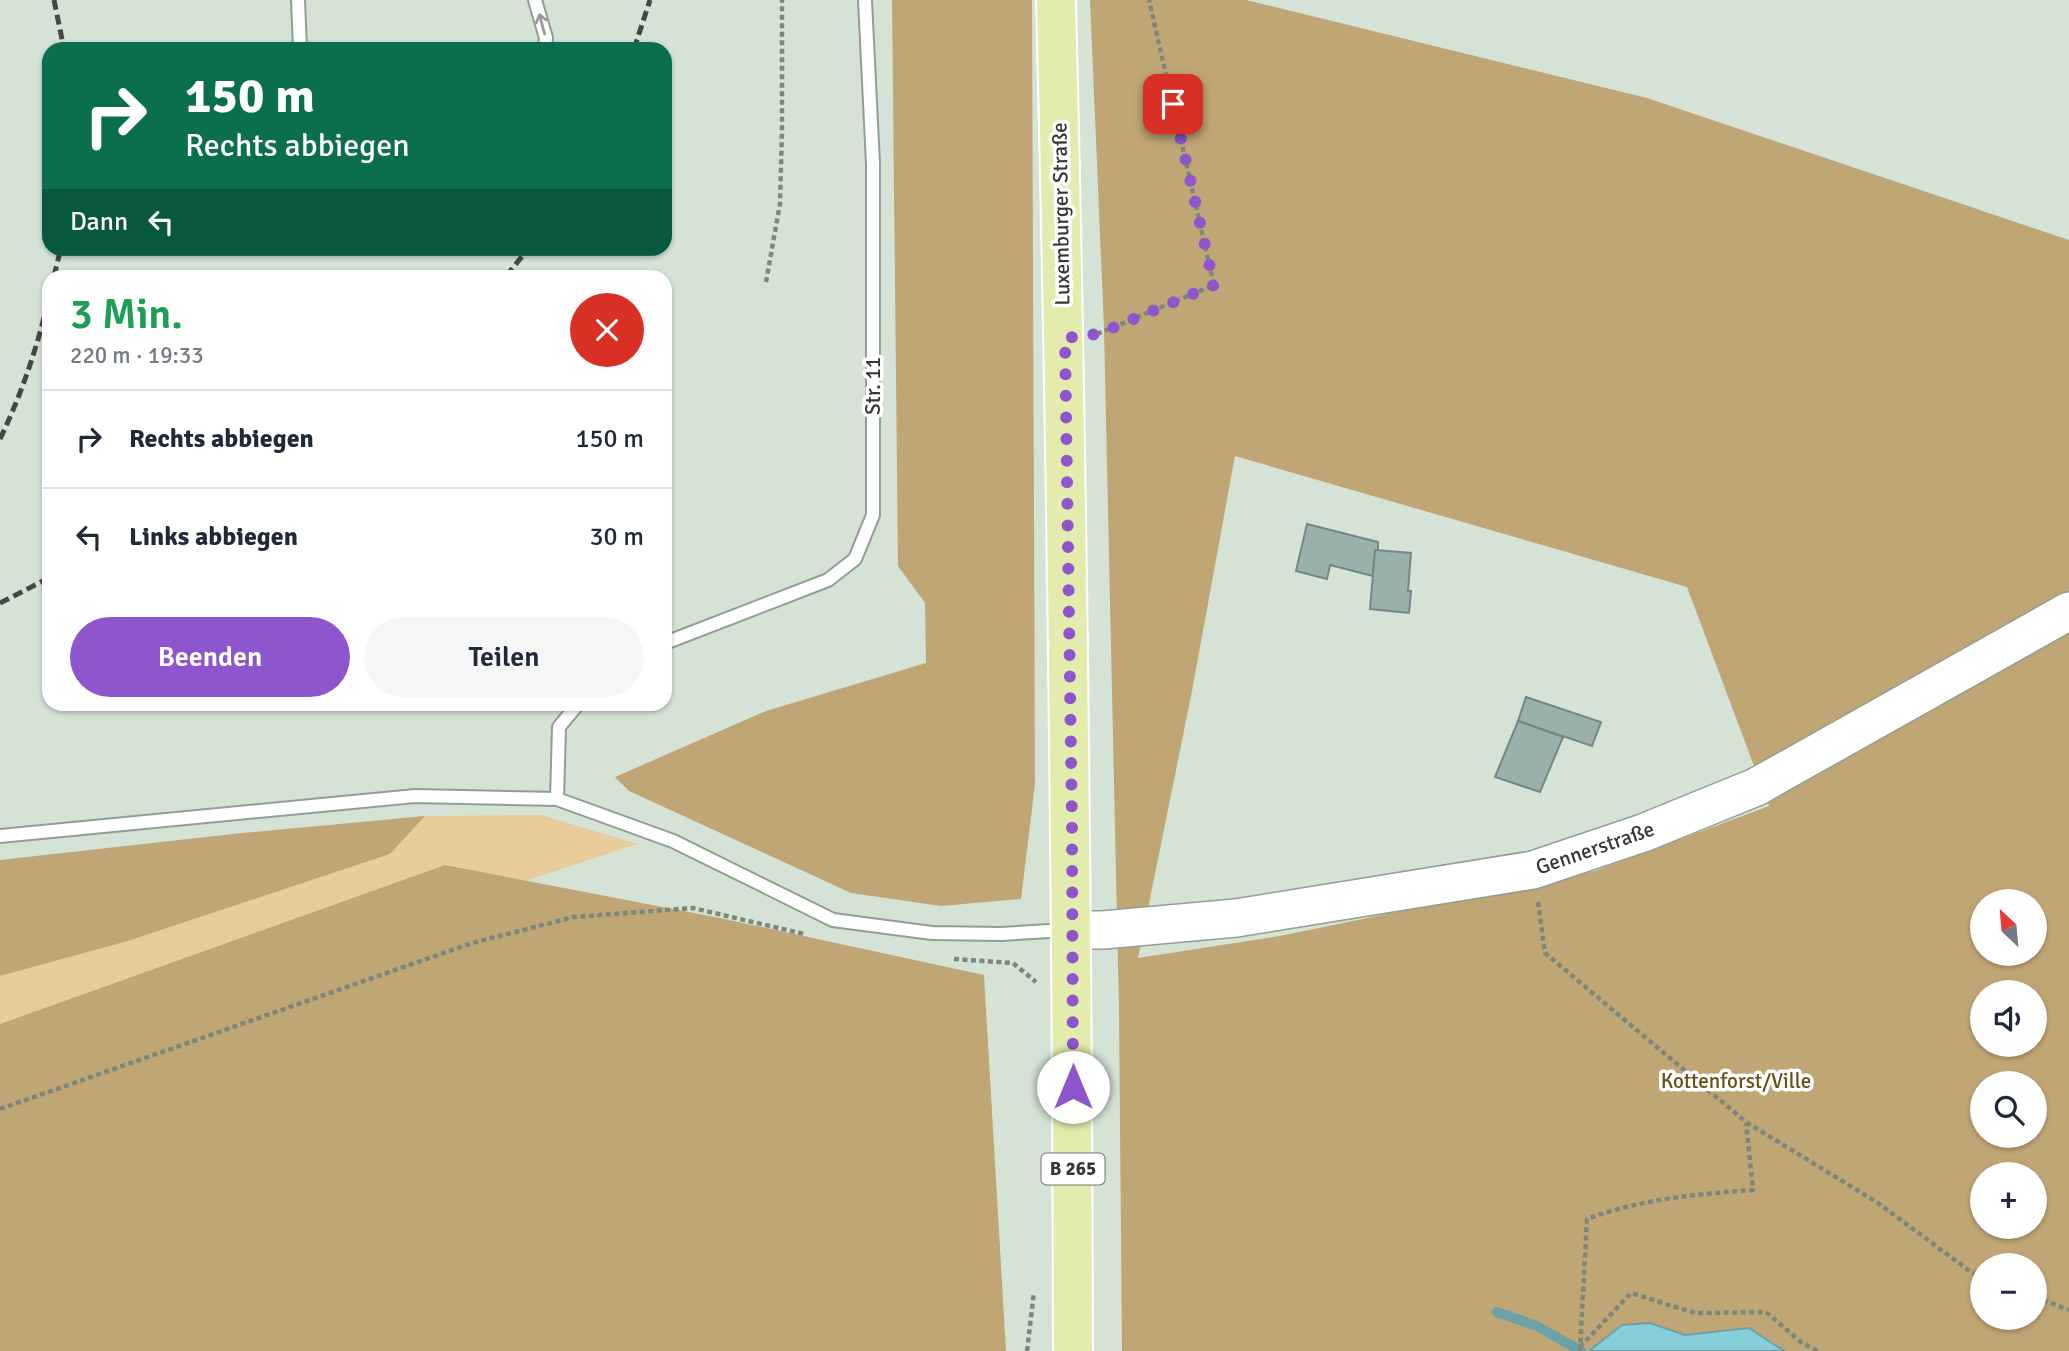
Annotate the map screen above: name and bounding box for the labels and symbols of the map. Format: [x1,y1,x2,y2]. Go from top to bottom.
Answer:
one-way arrow [535,13,548,36]
pin [1143,74,1203,134]
street label: Luxemburger Straße [1046,122,1076,306]
street label: Str. 11 [860,357,886,415]
street label: Gennerstraße [1532,816,1658,880]
north arrow [1970,889,2048,966]
position arrow [1036,1050,1110,1124]
park label: Kottenforst/Ville [1661,1068,1811,1094]
road number: B 265 [1042,1154,1104,1184]

